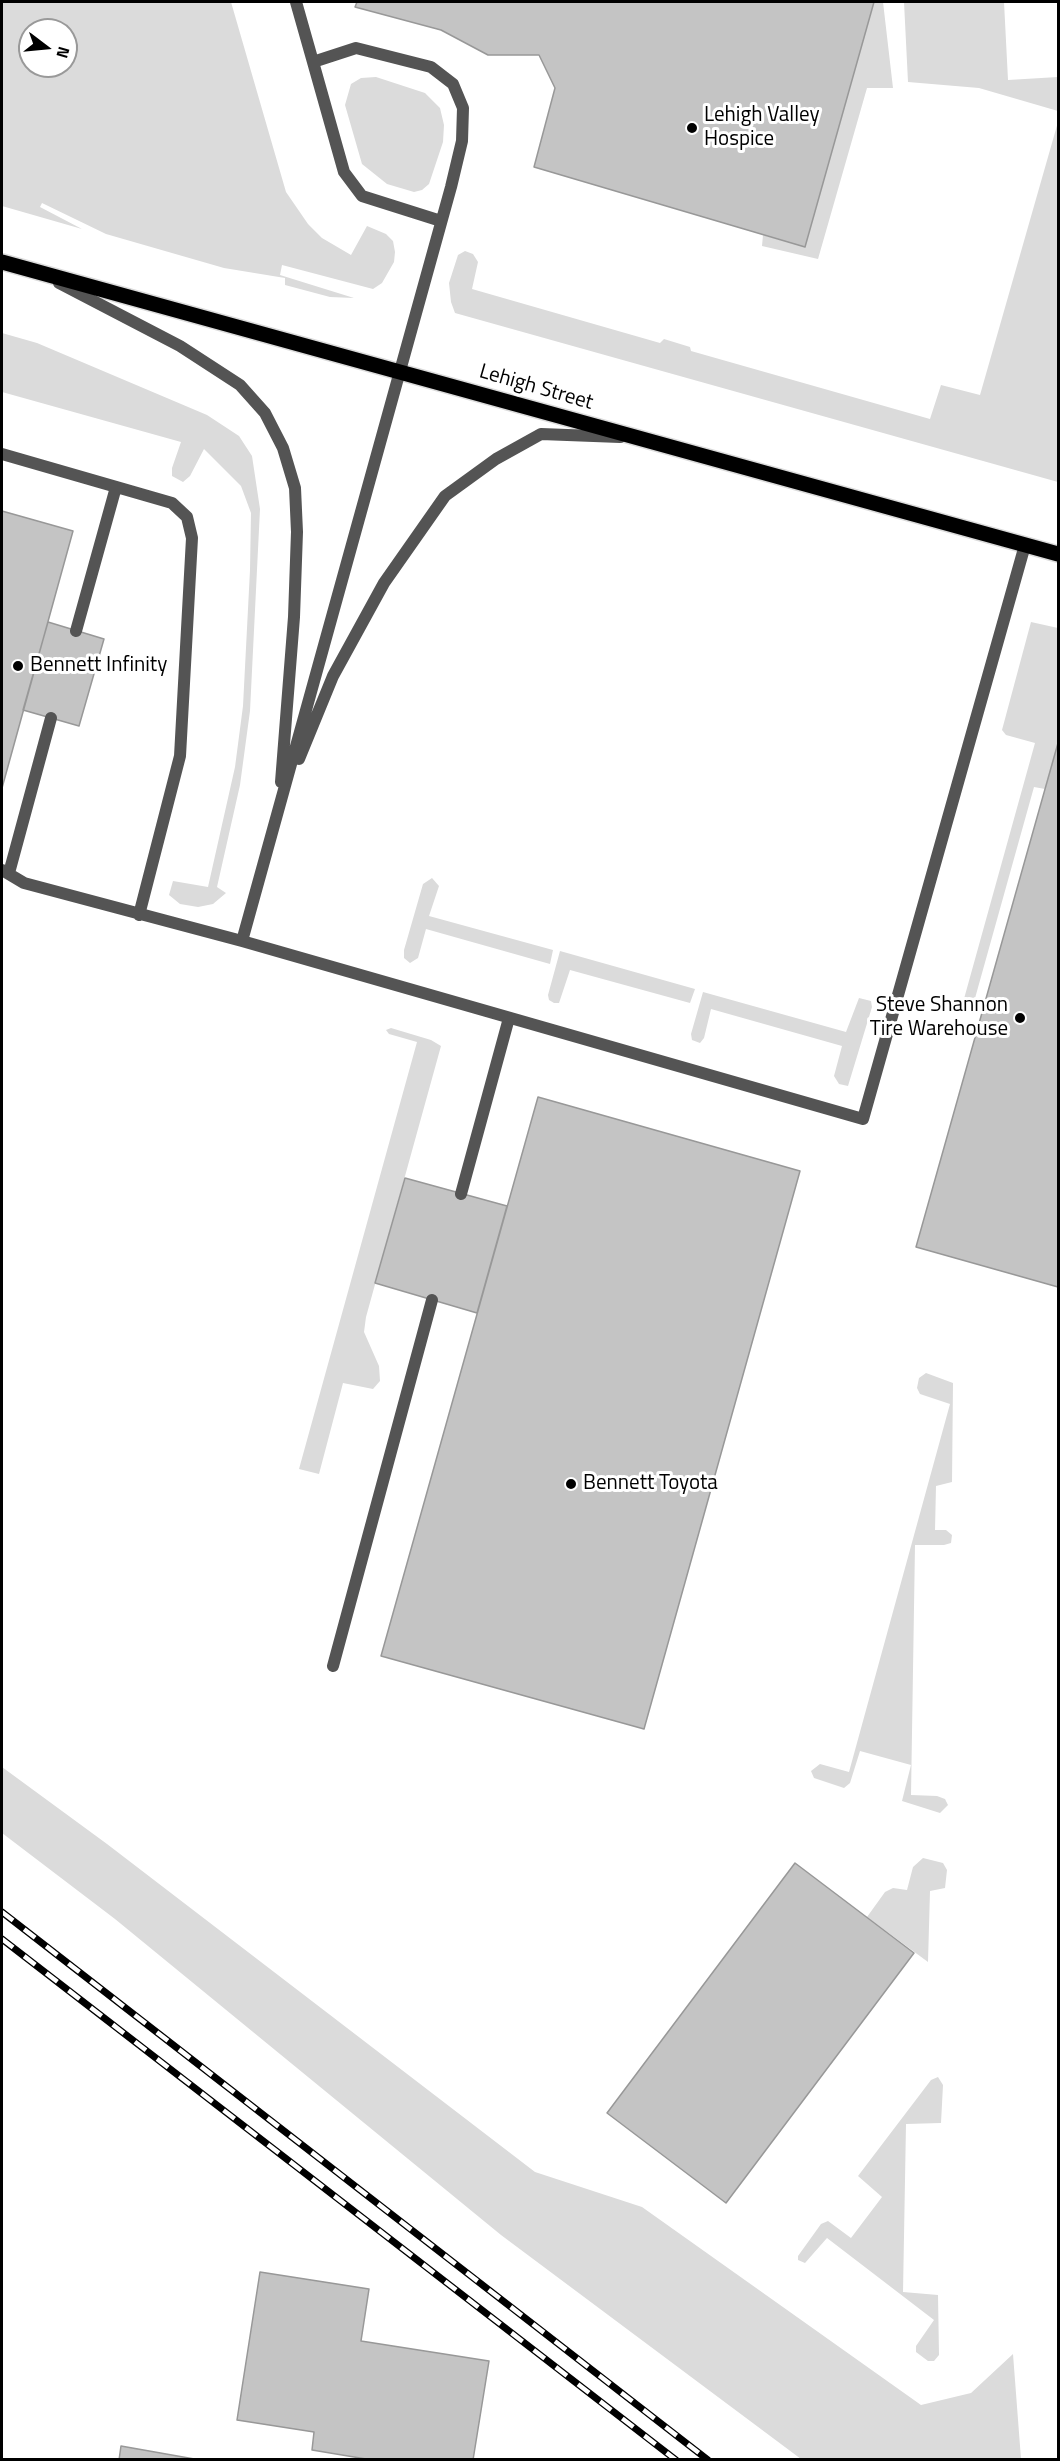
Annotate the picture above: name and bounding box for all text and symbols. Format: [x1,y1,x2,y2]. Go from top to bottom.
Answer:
north arrow [18,18,78,78]
text: N [50,44,76,61]
place label: Lehigh Valley Hospice [704,103,820,153]
marker: Lehigh Valley Hospice [685,121,699,135]
street label: Lehigh Street [476,360,596,416]
place label: Bennett Infinity [30,653,167,679]
marker: Bennett Infinity [11,659,25,673]
place label: Steve Shannon Tire Warehouse [870,993,1008,1043]
marker: Steve Shannon Tire Warehouse [1013,1011,1027,1025]
place label: Bennett Toyota [583,1471,718,1497]
marker: Bennett Toyota [564,1477,578,1491]

